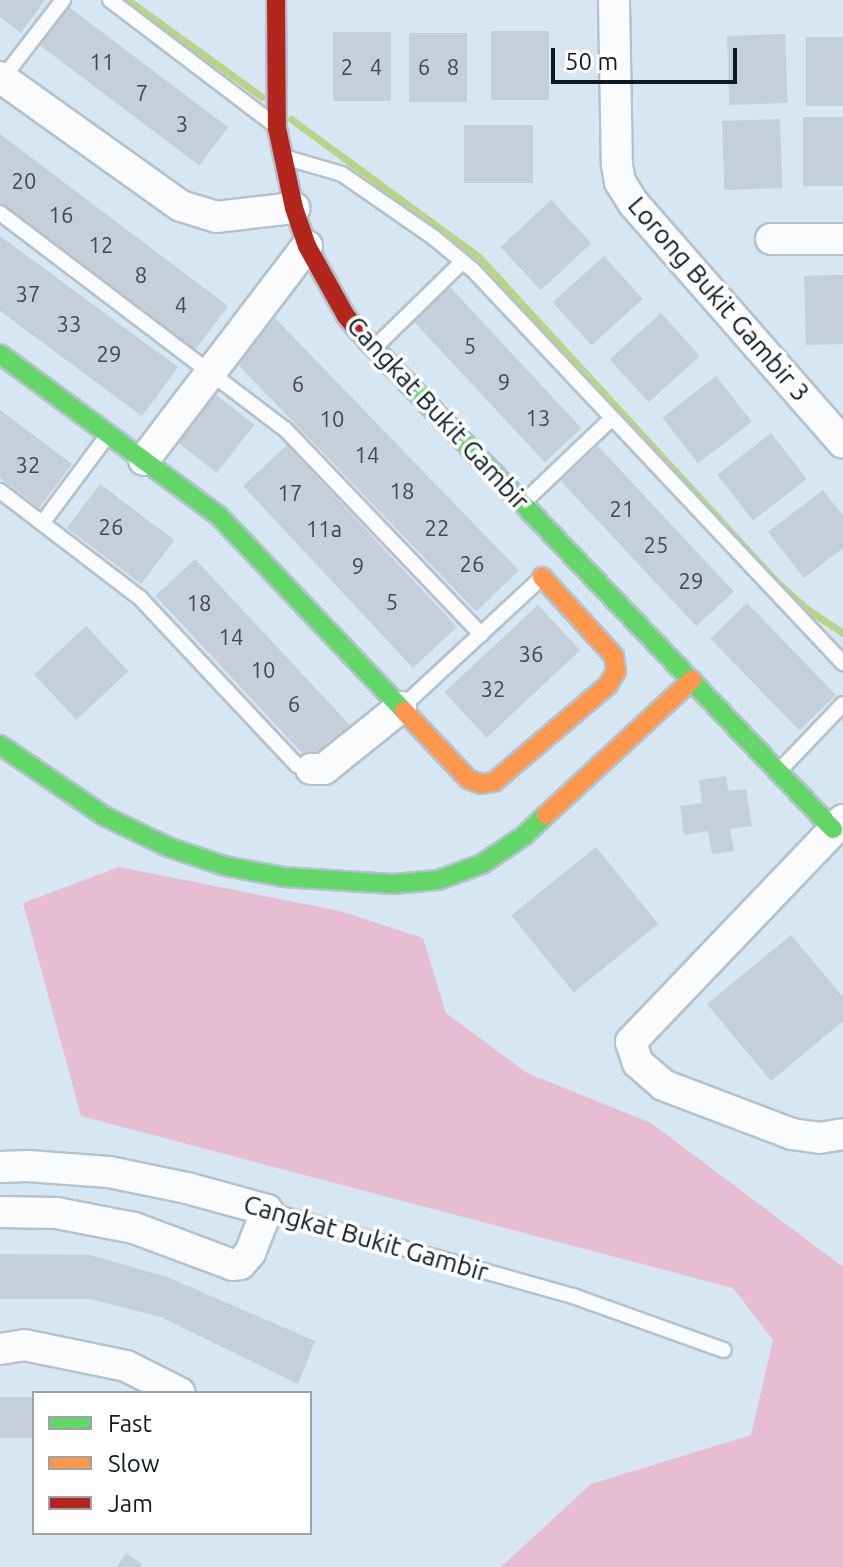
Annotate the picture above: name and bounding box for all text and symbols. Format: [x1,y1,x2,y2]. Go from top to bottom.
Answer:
scale bar [555,32,741,82]
text: 50 m [565,48,618,75]
house number: 11 [90,49,114,75]
house number: 2 [341,54,353,80]
house number: 4 [370,54,382,80]
house number: 6 [418,54,430,80]
house number: 8 [447,54,459,80]
house number: 7 [136,80,148,106]
house number: 3 [176,111,188,137]
house number: 20 [12,168,36,194]
street label: Lorong Bukit Gambir 3 [622,190,816,408]
house number: 16 [49,202,73,228]
house number: 12 [89,232,113,258]
house number: 8 [135,262,147,288]
house number: 37 [16,281,40,307]
house number: 4 [175,292,187,318]
street label: Cangkat Bukit Gambir [340,310,536,516]
house number: 33 [57,311,81,337]
house number: 5 [464,333,476,359]
house number: 29 [97,341,121,367]
house number: 9 [498,369,510,395]
house number: 6 [292,371,304,397]
house number: 13 [526,405,550,431]
house number: 10 [320,406,344,432]
house number: 14 [355,442,379,468]
house number: 32 [16,452,40,478]
house number: 18 [390,478,414,504]
house number: 17 [278,480,302,506]
house number: 21 [610,496,634,522]
house number: 26 [99,514,123,540]
house number: 22 [425,515,449,541]
house number: 11a [306,516,342,542]
house number: 25 [644,532,668,558]
house number: 26 [460,551,484,577]
house number: 9 [352,553,364,579]
house number: 29 [679,568,703,594]
house number: 5 [386,589,398,615]
house number: 18 [187,590,211,616]
house number: 14 [219,624,243,650]
house number: 36 [519,641,543,667]
house number: 10 [251,657,275,683]
house number: 32 [481,676,505,702]
house number: 6 [288,691,300,717]
street label: Cangkat Bukit Gambir [240,1188,492,1288]
legend [32,1391,312,1535]
text: Fast [108,1410,152,1437]
text: Slow [108,1450,160,1477]
text: Jam [108,1490,153,1517]

